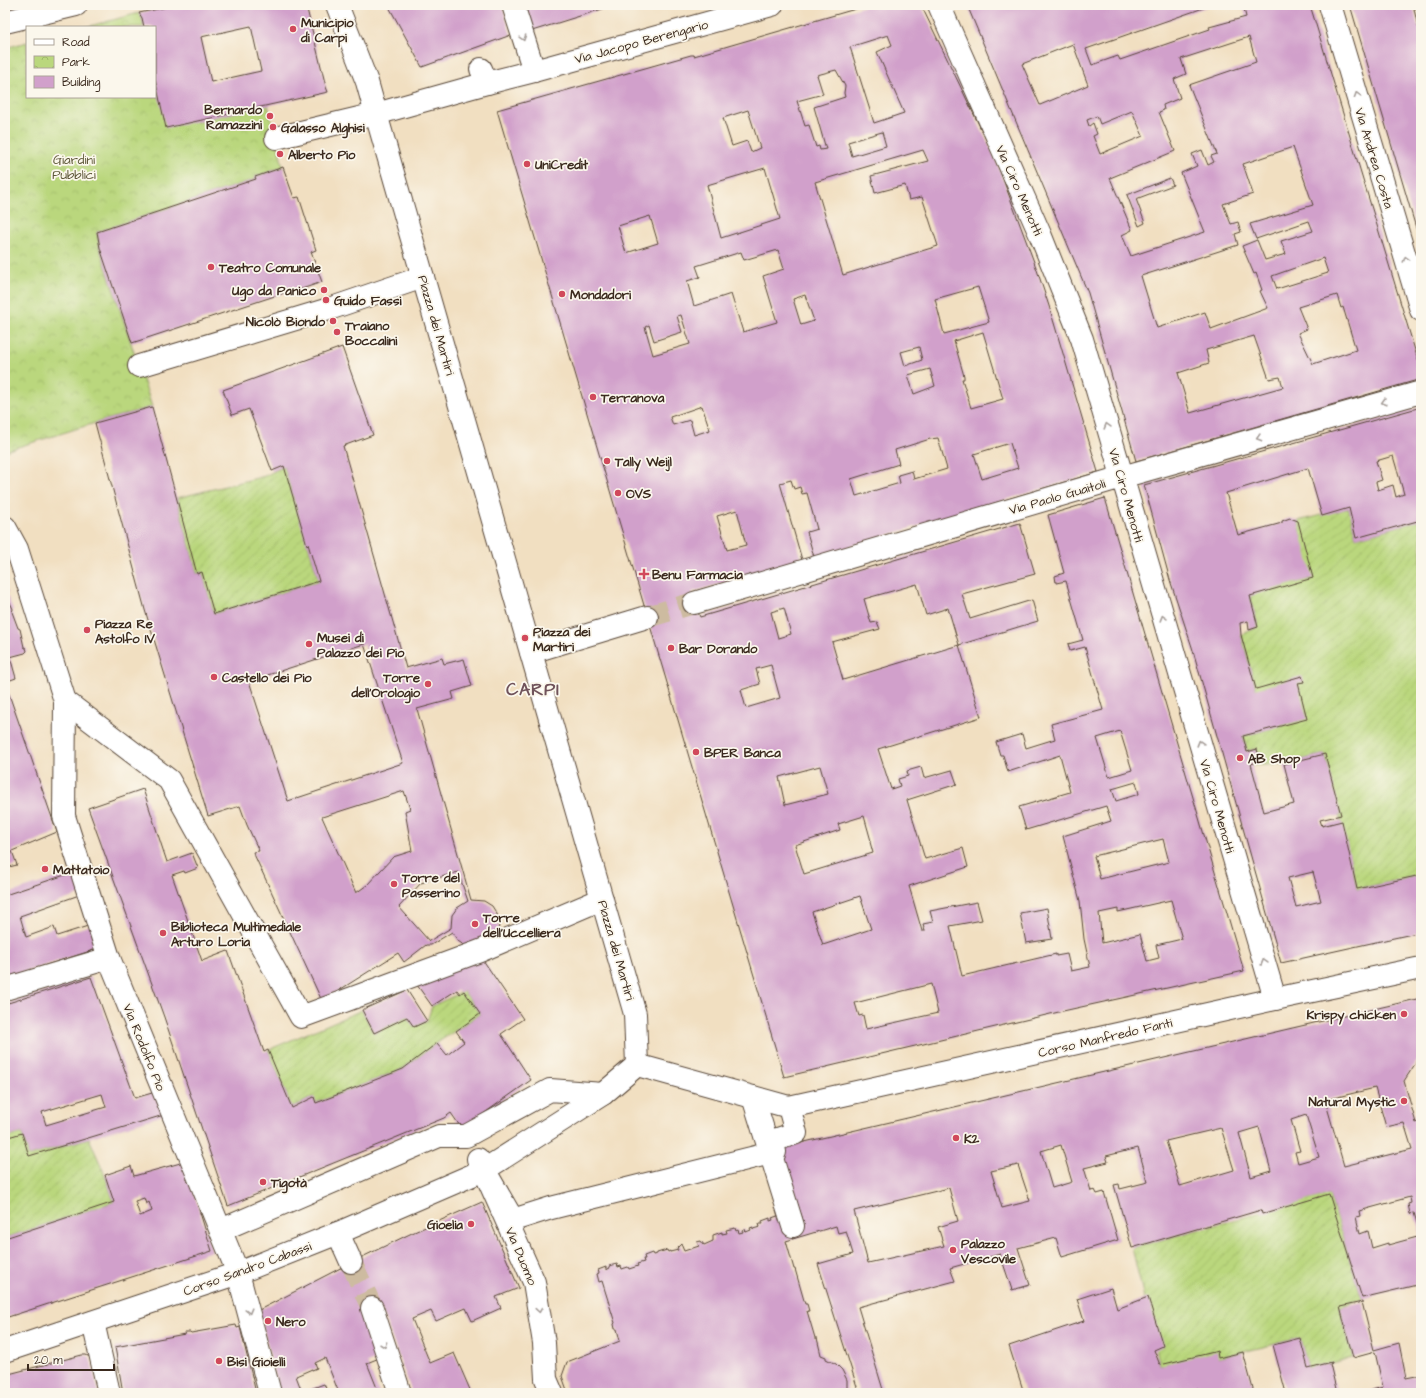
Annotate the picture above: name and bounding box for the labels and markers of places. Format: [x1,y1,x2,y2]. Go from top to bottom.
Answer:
place label: Municipio di Carpi [300,14,354,48]
marker: Municipio di Carpi [288,24,298,34]
place label: Bernardo Ramazzini [204,101,263,134]
marker: Bernardo Ramazzini [265,111,275,121]
place label: Galasso Alghisi [281,119,366,139]
marker: Galasso Alghisi [268,122,278,132]
place label: Alberto Pio [288,146,356,164]
marker: Alberto Pio [275,149,285,159]
place label: UniCredit [534,156,589,174]
marker: UniCredit [522,159,532,169]
place label: Teatro Comunale [218,259,321,277]
marker: Teatro Comunale [206,262,216,272]
place label: Ugo da Panico [231,282,317,302]
marker: Ugo da Panico [319,285,329,295]
place label: Mondadori [570,286,632,304]
marker: Mondadori [557,289,567,299]
place label: Guido Fassi [334,292,402,310]
marker: Guido Fassi [321,295,331,305]
place label: Nicolò Biondo [246,313,326,331]
marker: Nicolò Biondo [328,316,338,326]
place label: Traiano Boccalini [344,317,398,350]
marker: Traiano Boccalini [332,327,342,337]
place label: Terranova [600,389,665,407]
marker: Terranova [588,392,598,402]
place label: Tally Weijl [614,453,672,472]
marker: Tally Weijl [602,456,612,466]
place label: OVS [626,485,652,503]
marker: OVS [613,488,623,498]
place label: Benu Farmacia [652,566,743,584]
marker: Benu Farmacia [639,569,649,579]
place label: Piazza Re Astolfo IV [95,615,156,648]
place label: Piazza dei Martiri [533,623,591,656]
marker: Piazza Re Astolfo IV [82,625,92,635]
place label: Musei di Palazzo dei Pio [317,629,405,662]
marker: Piazza dei Martiri [520,633,530,643]
marker: Musei di Palazzo dei Pio [304,639,314,649]
place label: Bar Dorando [679,640,758,658]
marker: Bar Dorando [666,643,676,653]
place label: Castello dei Pio [222,669,312,687]
place label: Torre dell’Orologio [351,669,421,704]
marker: Castello dei Pio [209,672,219,682]
marker: Torre dell’Orologio [423,679,433,689]
place label: BPER Banca [704,744,781,762]
marker: BPER Banca [691,747,701,757]
place label: AB Shop [1248,750,1301,769]
marker: AB Shop [1235,753,1245,763]
place label: Mattatoio [53,861,110,879]
marker: Mattatoio [40,864,50,874]
place label: Torre del Passerino [401,869,461,902]
marker: Torre del Passerino [389,879,399,889]
place label: Torre dell’Uccelliera [482,909,561,942]
place label: Biblioteca Multimediale Arturo Loria [171,918,301,951]
marker: Torre dell’Uccelliera [470,919,480,929]
marker: Biblioteca Multimediale Arturo Loria [158,928,168,938]
place label: Krispy chicken [1307,1006,1396,1025]
marker: Krispy chicken [1399,1009,1409,1019]
place label: Natural Mystic [1308,1093,1397,1112]
marker: Natural Mystic [1399,1096,1409,1106]
place label: K2 [964,1130,980,1148]
marker: K2 [951,1133,961,1143]
place label: Tigotà [270,1174,307,1194]
marker: Tigotà [258,1177,268,1187]
place label: Gioelia [427,1216,463,1234]
marker: Gioelia [466,1219,476,1229]
place label: Palazzo Vescovile [960,1235,1016,1268]
marker: Palazzo Vescovile [948,1245,958,1255]
place label: Nero [276,1313,306,1331]
marker: Nero [263,1316,273,1326]
place label: Bisi Gioielli [227,1353,286,1371]
marker: Bisi Gioielli [214,1356,224,1366]

